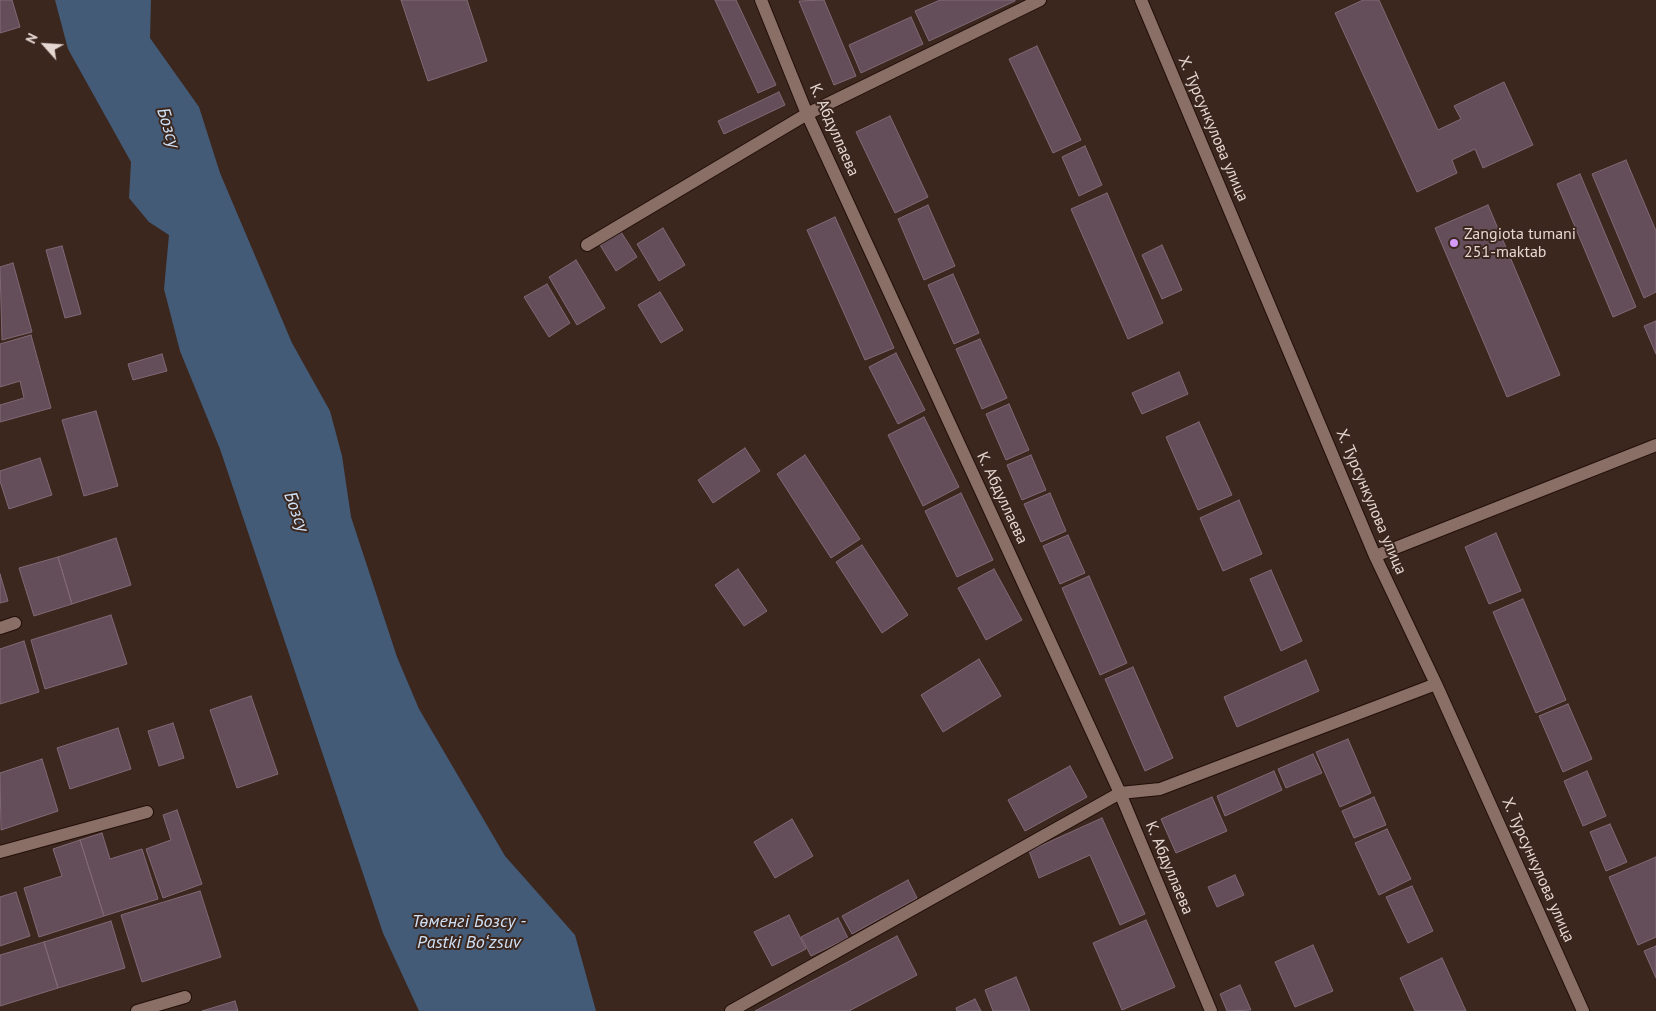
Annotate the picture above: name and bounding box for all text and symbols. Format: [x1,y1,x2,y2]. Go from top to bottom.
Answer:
north arrow [20,20,70,70]
text: N [21,30,42,47]
street label: Х. Турсункулова улица [1174,53,1252,205]
street label: К. Абдуллаева [805,81,863,179]
water label: Бозсу [152,105,184,151]
place label: Zangiota tumani 251-maktab [1464,224,1576,262]
marker: Zangiota tumani 251-maktab [1448,237,1460,249]
street label: Х. Турсункулова улица [1332,426,1410,578]
street label: К. Абдуллаева [972,449,1032,547]
water label: Бозсу [279,489,313,535]
street label: Х. Турсункулова улица [1497,795,1579,945]
street label: К. Абдуллаева [1141,819,1197,917]
water label: Төменгі Бозсу - Pastki Boʻzsuv [412,911,526,954]

